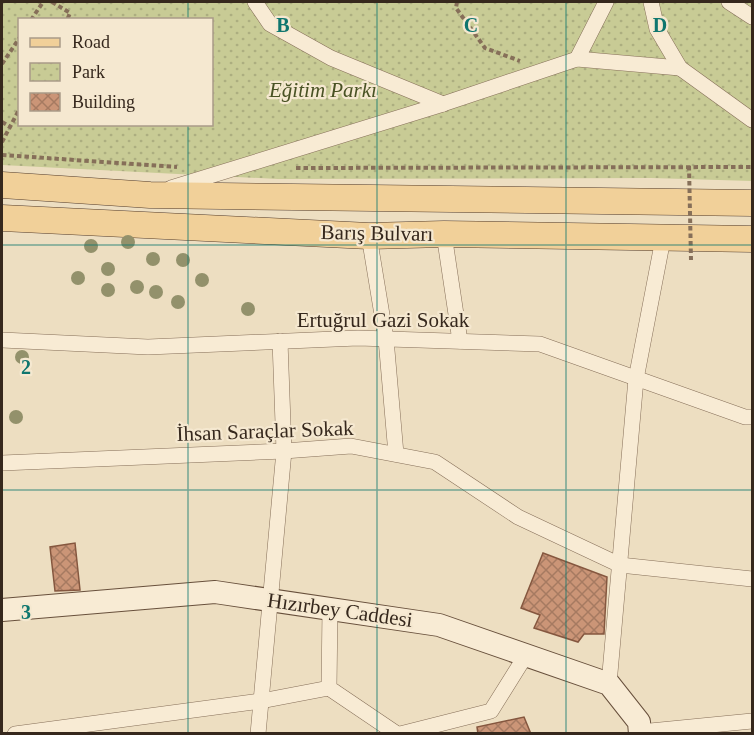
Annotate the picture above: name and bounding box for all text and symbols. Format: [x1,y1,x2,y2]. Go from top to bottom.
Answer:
text: B [276,14,290,36]
text: C [464,14,478,36]
text: D [653,14,667,36]
legend [18,18,213,126]
text: Road [72,32,110,52]
text: Park [72,62,105,82]
park label: Eğitim Parkı [268,78,377,102]
text: Building [72,92,135,112]
street label: Barış Bulvarı [321,220,434,246]
street label: Ertuğrul Gazi Sokak [297,308,470,332]
text: 2 [21,356,31,378]
street label: İhsan Saraçlar Sokak [176,416,354,446]
street label: Hızırbey Caddesi [266,588,414,632]
text: 3 [21,601,31,623]

